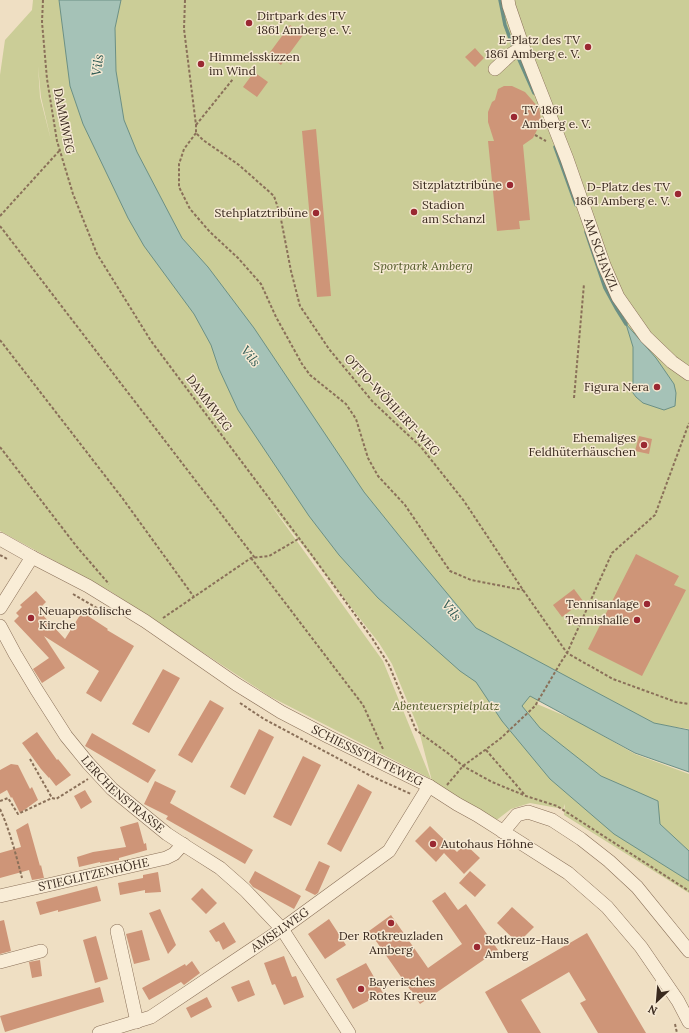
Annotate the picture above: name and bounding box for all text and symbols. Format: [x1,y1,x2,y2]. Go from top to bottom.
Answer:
place label: Dirtpark des TV 1861 Amberg e. V. [257,8,351,37]
marker: Dirtpark des TV 1861 Amberg e. V. [244,18,254,28]
place label: E-Platz des TV 1861 Amberg e. V. [486,32,581,61]
marker: E-Platz des TV 1861 Amberg e. V. [583,42,593,52]
place label: Himmelsskizzen im Wind [209,49,300,78]
water label: Vils [88,53,107,77]
marker: Himmelsskizzen im Wind [196,59,206,69]
street label: DAMMWEG [51,87,78,155]
place label: TV 1861 Amberg e. V. [521,102,591,131]
marker: TV 1861 Amberg e. V. [509,112,519,122]
place label: Sitzplatztribüne [412,177,502,192]
place label: D-Platz des TV 1861 Amberg e. V. [576,179,671,208]
marker: Sitzplatztribüne [505,180,515,190]
marker: D-Platz des TV 1861 Amberg e. V. [673,189,683,199]
place label: Stadion am Schanzl [422,197,485,226]
place label: Stehplatztribüne [214,205,308,220]
marker: Stadion am Schanzl [409,207,419,217]
marker: Stehplatztribüne [311,208,321,218]
street label: AM SCHANZL [581,215,622,293]
park label: Sportpark Amberg [373,258,473,273]
water label: Vils [237,342,264,370]
street label: OTTO-WÖHLERT-WEG [341,351,443,458]
street label: DAMMWEG [183,371,236,434]
place label: Figura Nera [584,379,649,394]
marker: Figura Nera [652,382,662,392]
place label: Ehemaliges Feldhüterhäuschen [529,430,636,459]
marker: Ehemaliges Feldhüterhäuschen [639,440,649,450]
water label: Vils [438,596,465,624]
place label: Tennisanlage [566,596,639,611]
marker: Tennisanlage [642,599,652,609]
place label: Neuapostolische Kirche [39,603,132,632]
place label: Tennishalle [565,612,629,627]
marker: Neuapostolische Kirche [26,613,36,623]
marker: Tennishalle [632,615,642,625]
park label: Abenteuerspielplatz [392,698,500,713]
street label: SCHIESSSTÄTTEWEG [309,721,426,789]
street label: LERCHENSTRASSE [78,753,168,836]
place label: Autohaus Höhne [440,836,534,851]
marker: Autohaus Höhne [428,839,438,849]
street label: STIEGLITZENHÖHE [37,854,150,894]
street label: AMSELWEG [247,904,312,955]
marker: Der Rotkreuzladen Amberg [386,918,396,928]
place label: Der Rotkreuzladen Amberg [339,928,443,957]
place label: Rotkreuz-Haus Amberg [484,932,570,961]
marker: Rotkreuz-Haus Amberg [472,942,482,952]
place label: Bayerisches Rotes Kreuz [369,974,436,1003]
north arrow [637,981,677,1021]
marker: Bayerisches Rotes Kreuz [356,984,366,994]
text: N [645,1002,660,1018]

